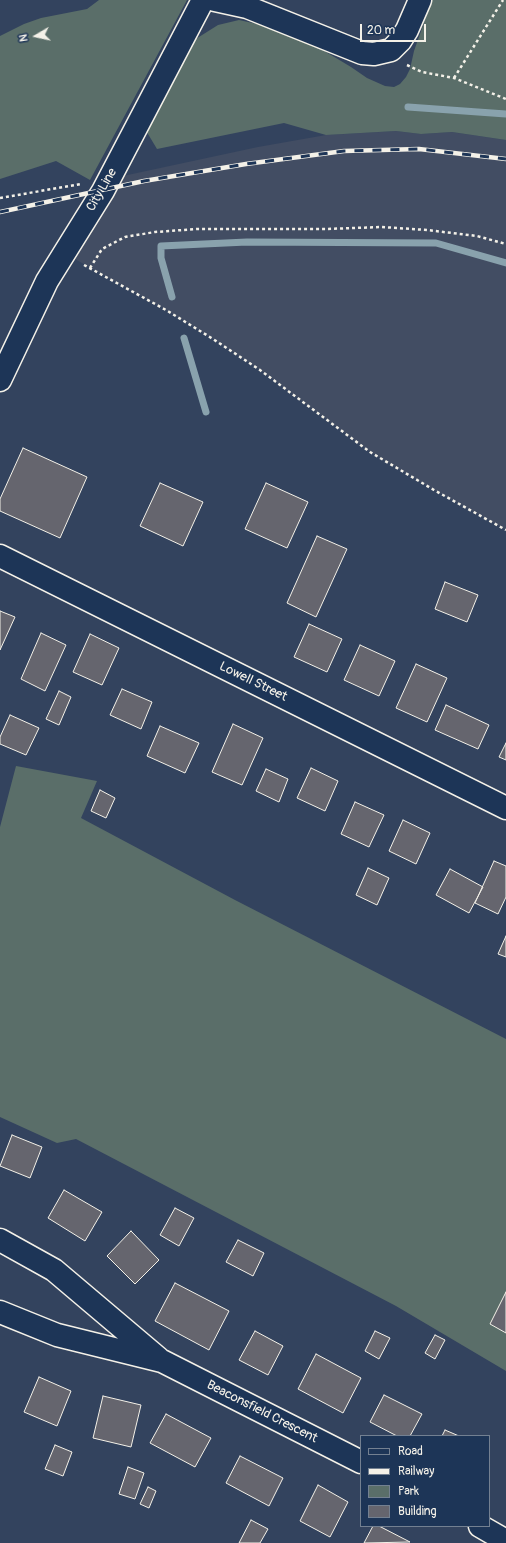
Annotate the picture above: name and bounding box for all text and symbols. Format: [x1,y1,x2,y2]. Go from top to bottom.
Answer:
north arrow [16,16,56,56]
scale bar [362,16,428,42]
text: 20 m [367,23,395,38]
text: N [17,33,31,43]
street label: City Line [83,166,121,214]
street label: Lowell Street [216,659,290,705]
street label: Beaconsfield Crescent [204,1377,320,1447]
legend [360,1435,490,1527]
text: Road [398,1444,423,1459]
text: Railway [398,1464,434,1479]
text: Park [398,1484,419,1499]
text: Building [398,1504,437,1519]

